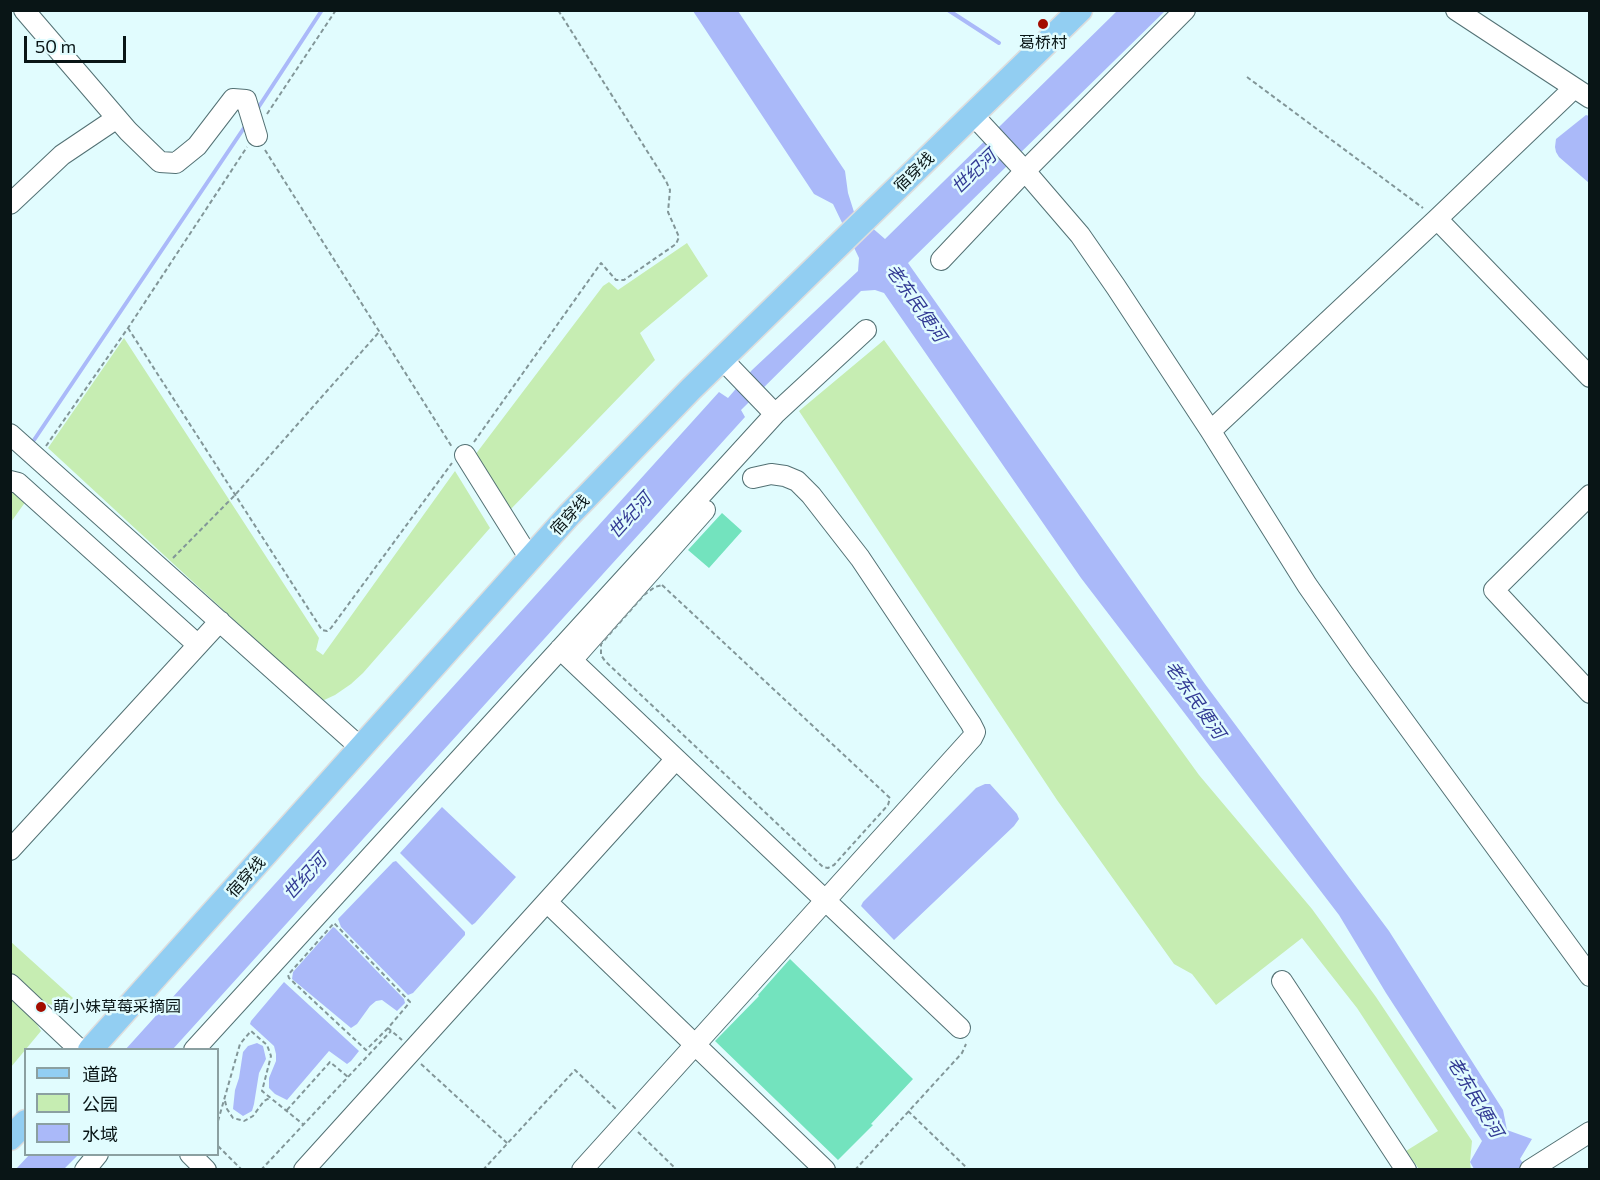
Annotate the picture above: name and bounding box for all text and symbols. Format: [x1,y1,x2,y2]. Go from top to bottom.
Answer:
marker: 葛桥村 [1036,17,1050,31]
scale bar [27,24,129,62]
place label: 葛桥村 [1019,33,1067,53]
text: 50 m [35,35,76,57]
water label: 世纪河 [947,145,1001,199]
street label: 宿穿线 [890,148,938,196]
water label: 老东民便河 [881,260,951,346]
water label: 世纪河 [604,489,656,543]
street label: 宿穿线 [547,491,593,539]
water label: 老东民便河 [1160,657,1230,743]
water label: 世纪河 [279,850,331,904]
street label: 宿穿线 [223,853,269,901]
place label: 萌小妹草莓采摘园 [53,997,181,1017]
marker: 萌小妹草莓采摘园 [34,1000,48,1014]
legend [24,1048,219,1156]
water label: 老东民便河 [1443,1053,1507,1141]
text: 道路 [82,1063,118,1085]
text: 公园 [82,1093,118,1115]
text: 水域 [82,1123,118,1145]

